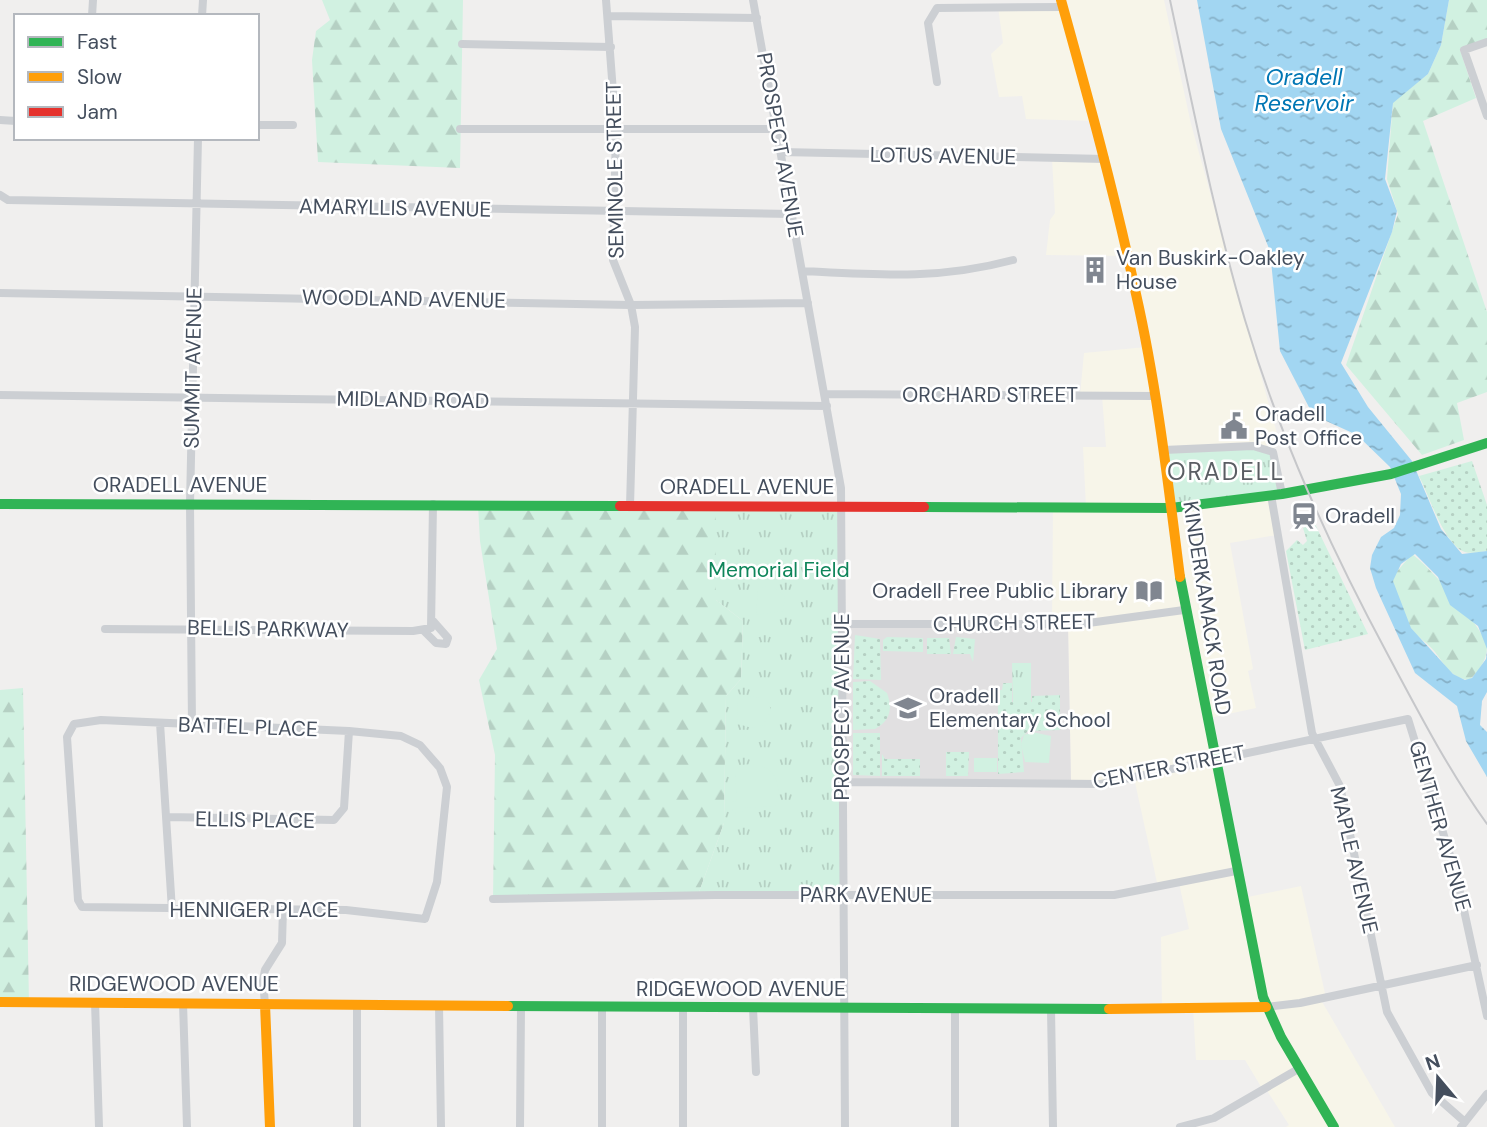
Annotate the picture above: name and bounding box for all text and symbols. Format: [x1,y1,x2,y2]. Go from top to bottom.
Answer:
legend [14,14,259,140]
text: Fast [77,28,117,56]
street label: PROSPECT AVENUE [750,50,810,240]
water label: Oradell Reservoir [1254,62,1355,118]
text: Slow [77,63,122,91]
street label: SEMINOLE STREET [599,81,631,259]
text: Jam [77,98,118,126]
street label: LOTUS AVENUE [870,141,1016,171]
street label: AMARYLLIS AVENUE [299,192,491,224]
place label: Van Buskirk-Oakley House [1116,244,1305,296]
building icon: Van Buskirk-Oakley House [1080,255,1110,285]
street label: WOODLAND AVENUE [302,283,506,315]
street label: SUMMIT AVENUE [178,287,208,449]
street label: ORCHARD STREET [902,381,1078,409]
street label: MIDLAND ROAD [336,385,490,415]
place label: Oradell Post Office [1255,400,1362,452]
public building icon: Oradell Post Office [1219,411,1249,441]
district label: ORADELL [1167,456,1285,487]
street label: ORADELL AVENUE [93,471,267,499]
street label: ORADELL AVENUE [660,473,834,501]
street label: KINDERKAMACK ROAD [1176,499,1238,717]
station icon: Oradell [1289,501,1319,531]
place label: Oradell [1325,502,1395,530]
park label: Memorial Field [708,556,850,584]
library icon: Oradell Free Public Library [1134,576,1164,606]
place label: Oradell Free Public Library [872,577,1128,605]
street label: CHURCH STREET [933,608,1096,638]
street label: PROSPECT AVENUE [828,613,856,801]
street label: BELLIS PARKWAY [187,614,349,644]
place label: Oradell Elementary School [929,682,1111,734]
school or university icon: Oradell Elementary School [893,693,923,723]
street label: BATTEL PLACE [178,711,318,743]
street label: GENTHER AVENUE [1402,737,1478,915]
street label: CENTER STREET [1090,738,1248,796]
street label: MAPLE AVENUE [1323,784,1385,936]
street label: ELLIS PLACE [195,805,315,835]
street label: PARK AVENUE [800,881,932,909]
street label: HENNIGER PLACE [169,896,339,924]
street label: RIDGEWOOD AVENUE [69,970,279,998]
street label: RIDGEWOOD AVENUE [636,975,846,1003]
north arrow [1403,1043,1473,1113]
text: N [1422,1048,1443,1076]

